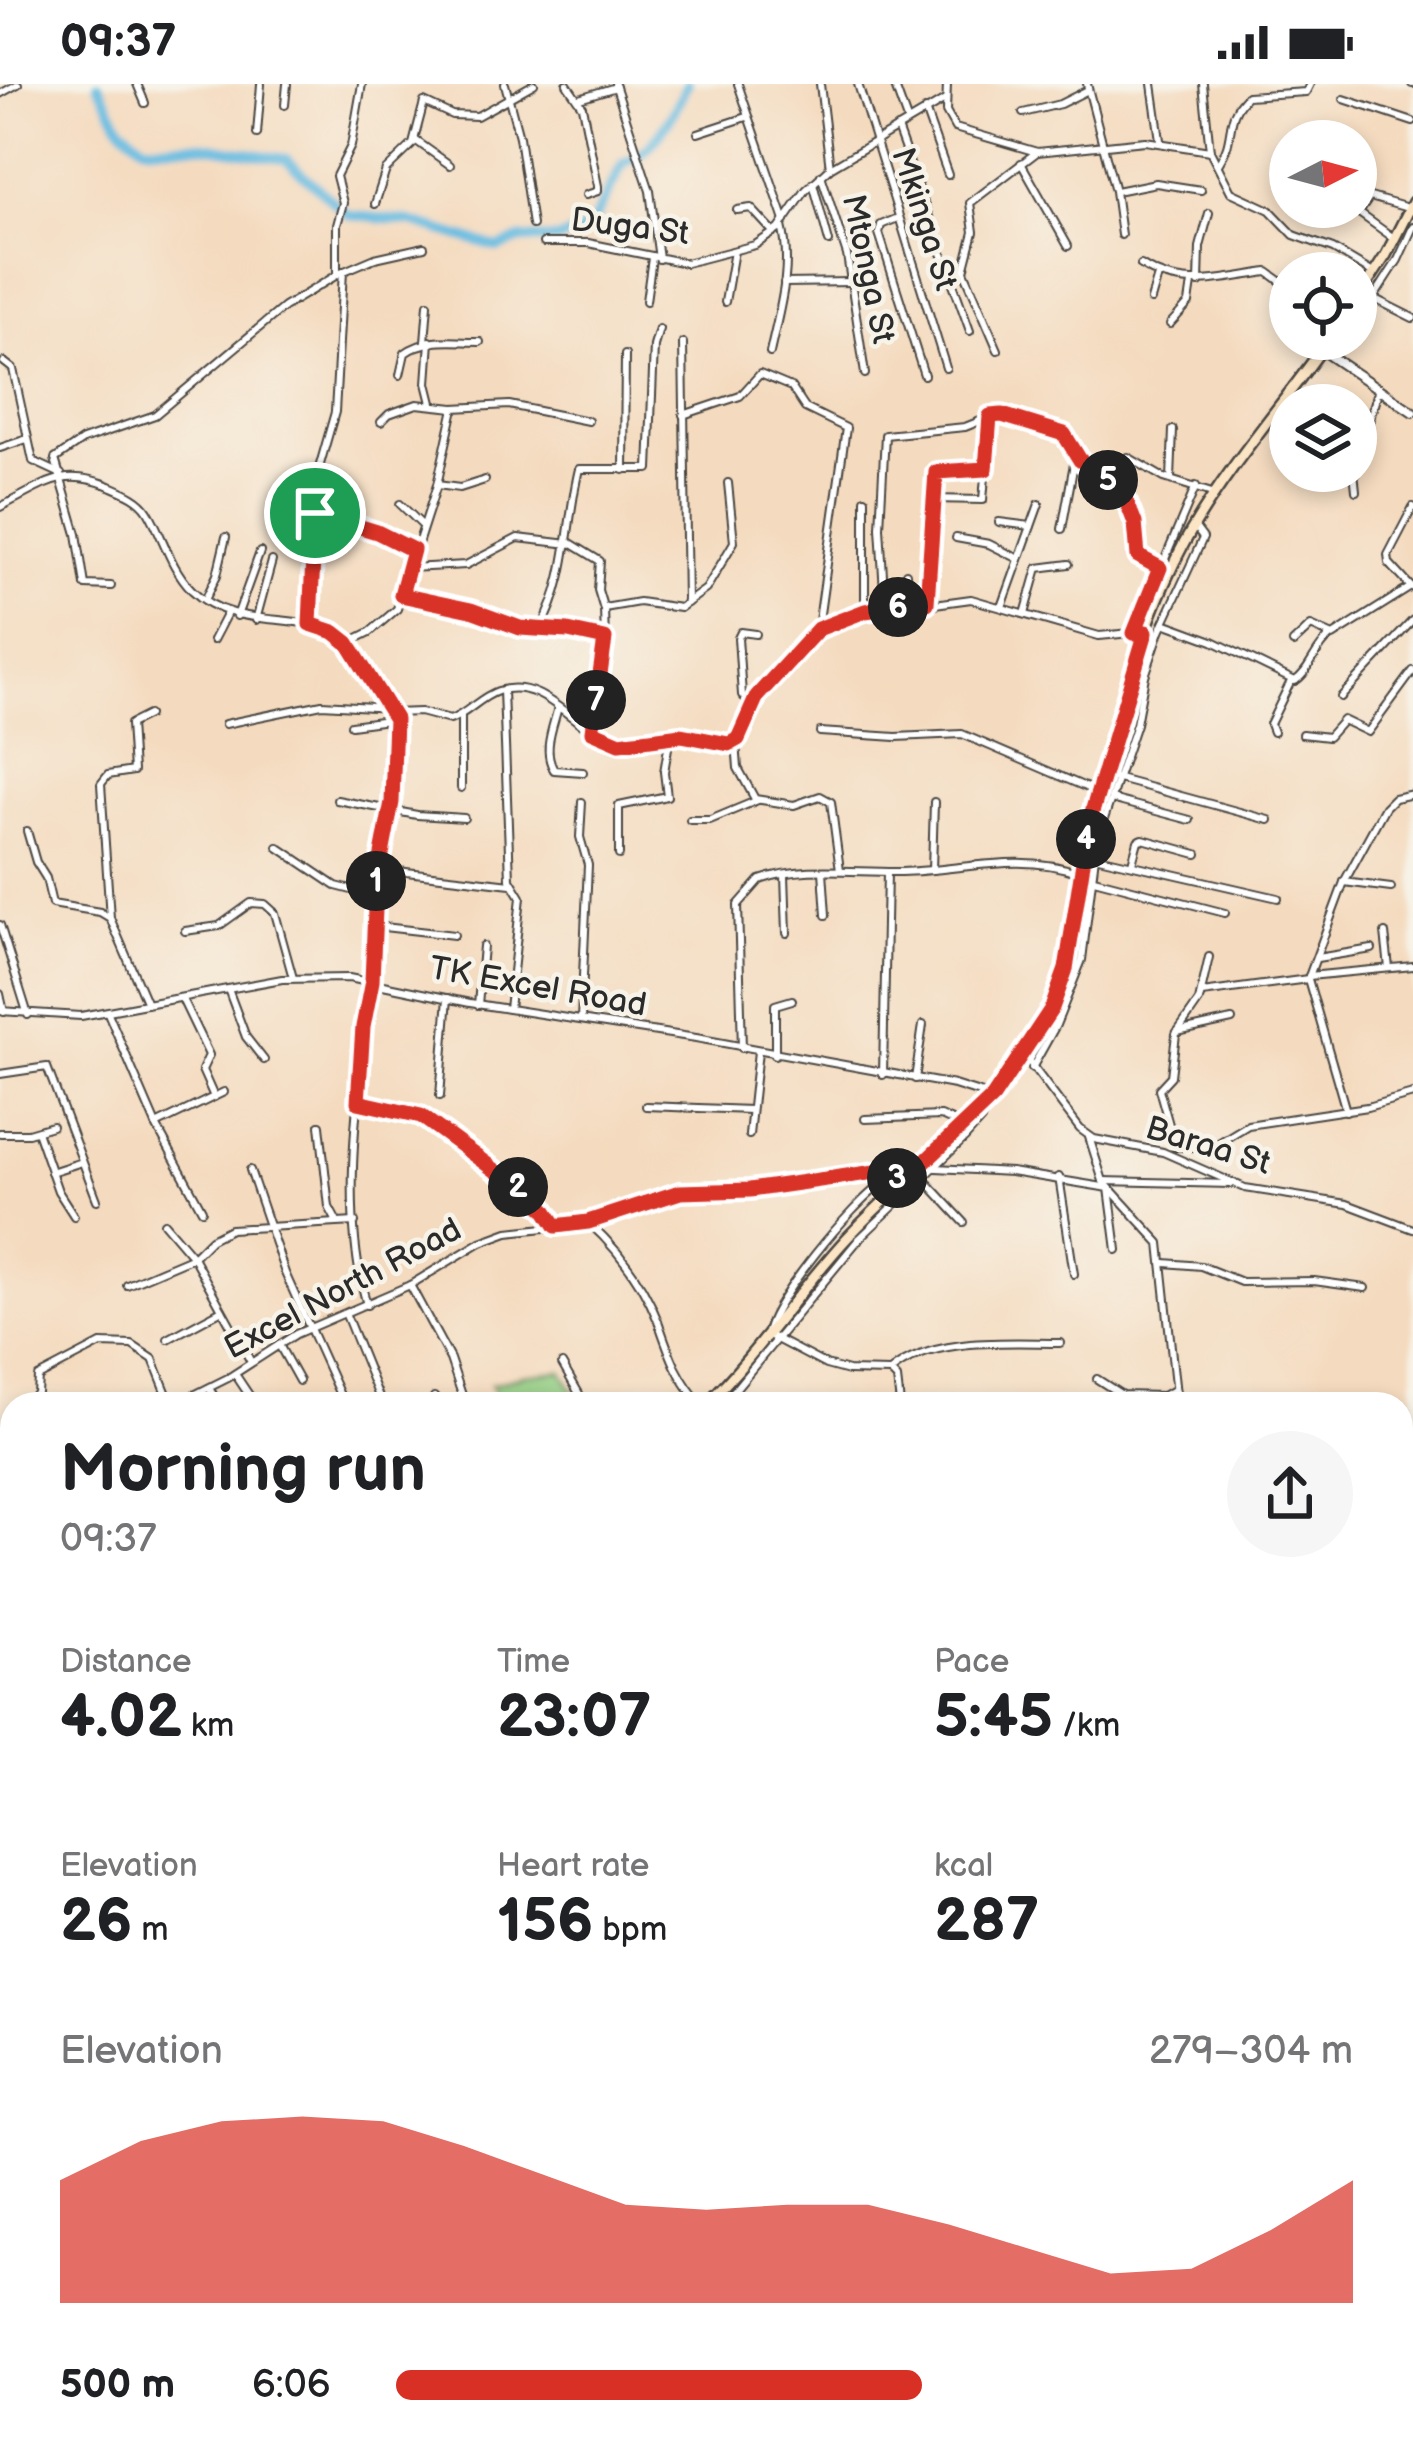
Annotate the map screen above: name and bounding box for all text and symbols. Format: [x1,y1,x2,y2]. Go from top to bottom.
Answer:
text: 09:37 [60,15,176,70]
north arrow [1269,120,1377,228]
map controls [1269,120,1377,492]
street label: Mkinga St [882,143,966,295]
street label: Mtonga St [833,191,903,347]
street label: Duga St [569,200,691,254]
button: locate [1269,252,1377,360]
button: layers [1269,384,1377,492]
pin: 5 [1078,450,1138,510]
text: 5 [1098,460,1118,500]
pin [264,462,366,564]
icon: arrive [282,480,348,546]
pin: 6 [868,577,928,637]
text: 6 [888,587,908,627]
pin: 7 [566,670,626,730]
text: 7 [587,680,605,720]
pin: 4 [1056,809,1116,869]
text: 4 [1076,819,1096,859]
pin: 1 [346,851,406,911]
text: 1 [369,861,383,901]
street label: TK Excel Road [427,948,649,1026]
street label: Baraa St [1141,1108,1275,1184]
pin: 3 [867,1148,927,1208]
pin: 2 [488,1157,548,1217]
text: 3 [887,1158,907,1198]
text: 2 [508,1167,528,1207]
street label: Excel North Road [218,1210,468,1368]
text: Morning run [60,1431,426,1510]
button: share [1227,1431,1353,1557]
text: 09:37 [60,1516,157,1563]
text: Distance [60,1642,192,1682]
text: Time [497,1642,570,1682]
text: Pace [934,1642,1009,1682]
text: 4.02 [60,1682,182,1754]
text: 23:07 [497,1682,651,1754]
text: 5:45 [934,1682,1053,1754]
text: km [182,1706,234,1746]
text: /km [1053,1706,1120,1746]
text: Elevation [60,1846,198,1886]
text: Heart rate [497,1846,649,1886]
text: kcal [934,1846,993,1886]
text: 26 [60,1886,132,1958]
text: 156 [497,1886,593,1958]
text: 287 [934,1886,1039,1958]
text: m [132,1910,169,1950]
text: bpm [593,1910,667,1950]
text: Elevation [60,2028,223,2075]
text: 279–304 m [1149,2028,1353,2075]
text: 500 m [60,2362,175,2409]
text: 6:06 [252,2362,330,2409]

